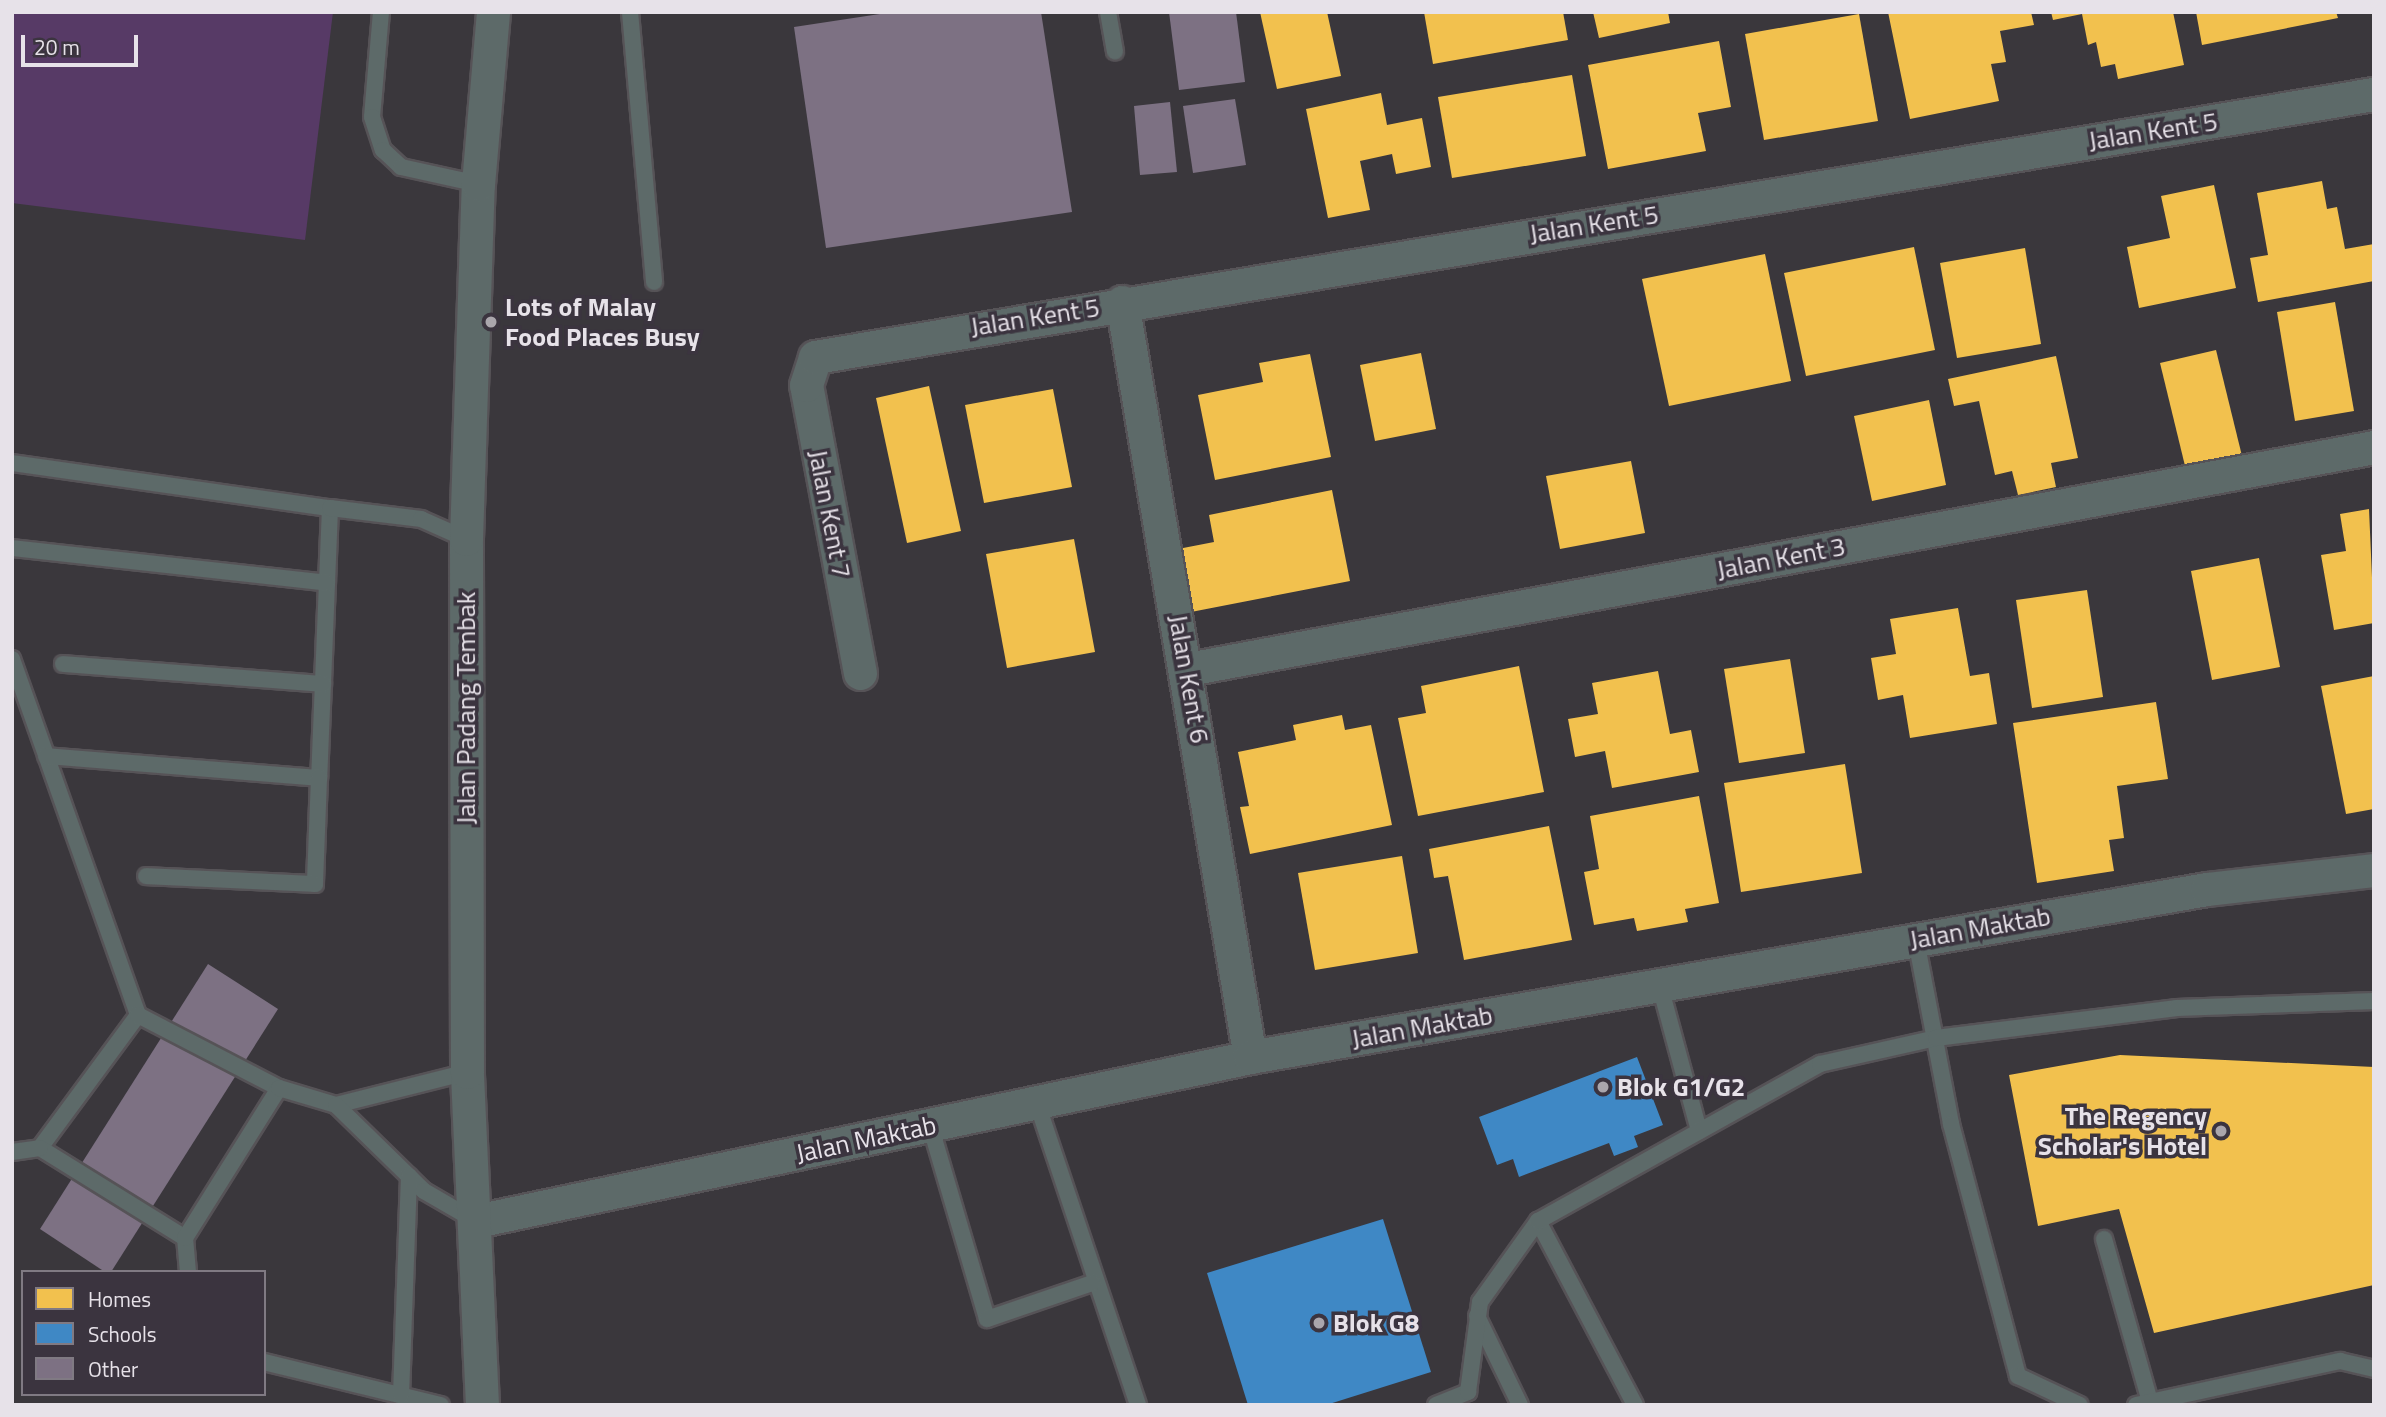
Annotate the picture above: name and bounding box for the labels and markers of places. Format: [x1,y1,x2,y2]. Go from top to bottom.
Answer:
place label: Lots of Malay Food Places Busy [505,291,700,352]
marker: Lots of Malay Food Places Busy [483,314,499,330]
place label: Blok G1/G2 [1617,1071,1745,1103]
marker: Blok G1/G2 [1595,1079,1611,1095]
place label: The Regency Scholar's Hotel [2038,1100,2207,1162]
marker: The Regency Scholar's Hotel [2213,1123,2229,1139]
place label: Blok G8 [1333,1307,1419,1339]
marker: Blok G8 [1311,1315,1327,1331]

